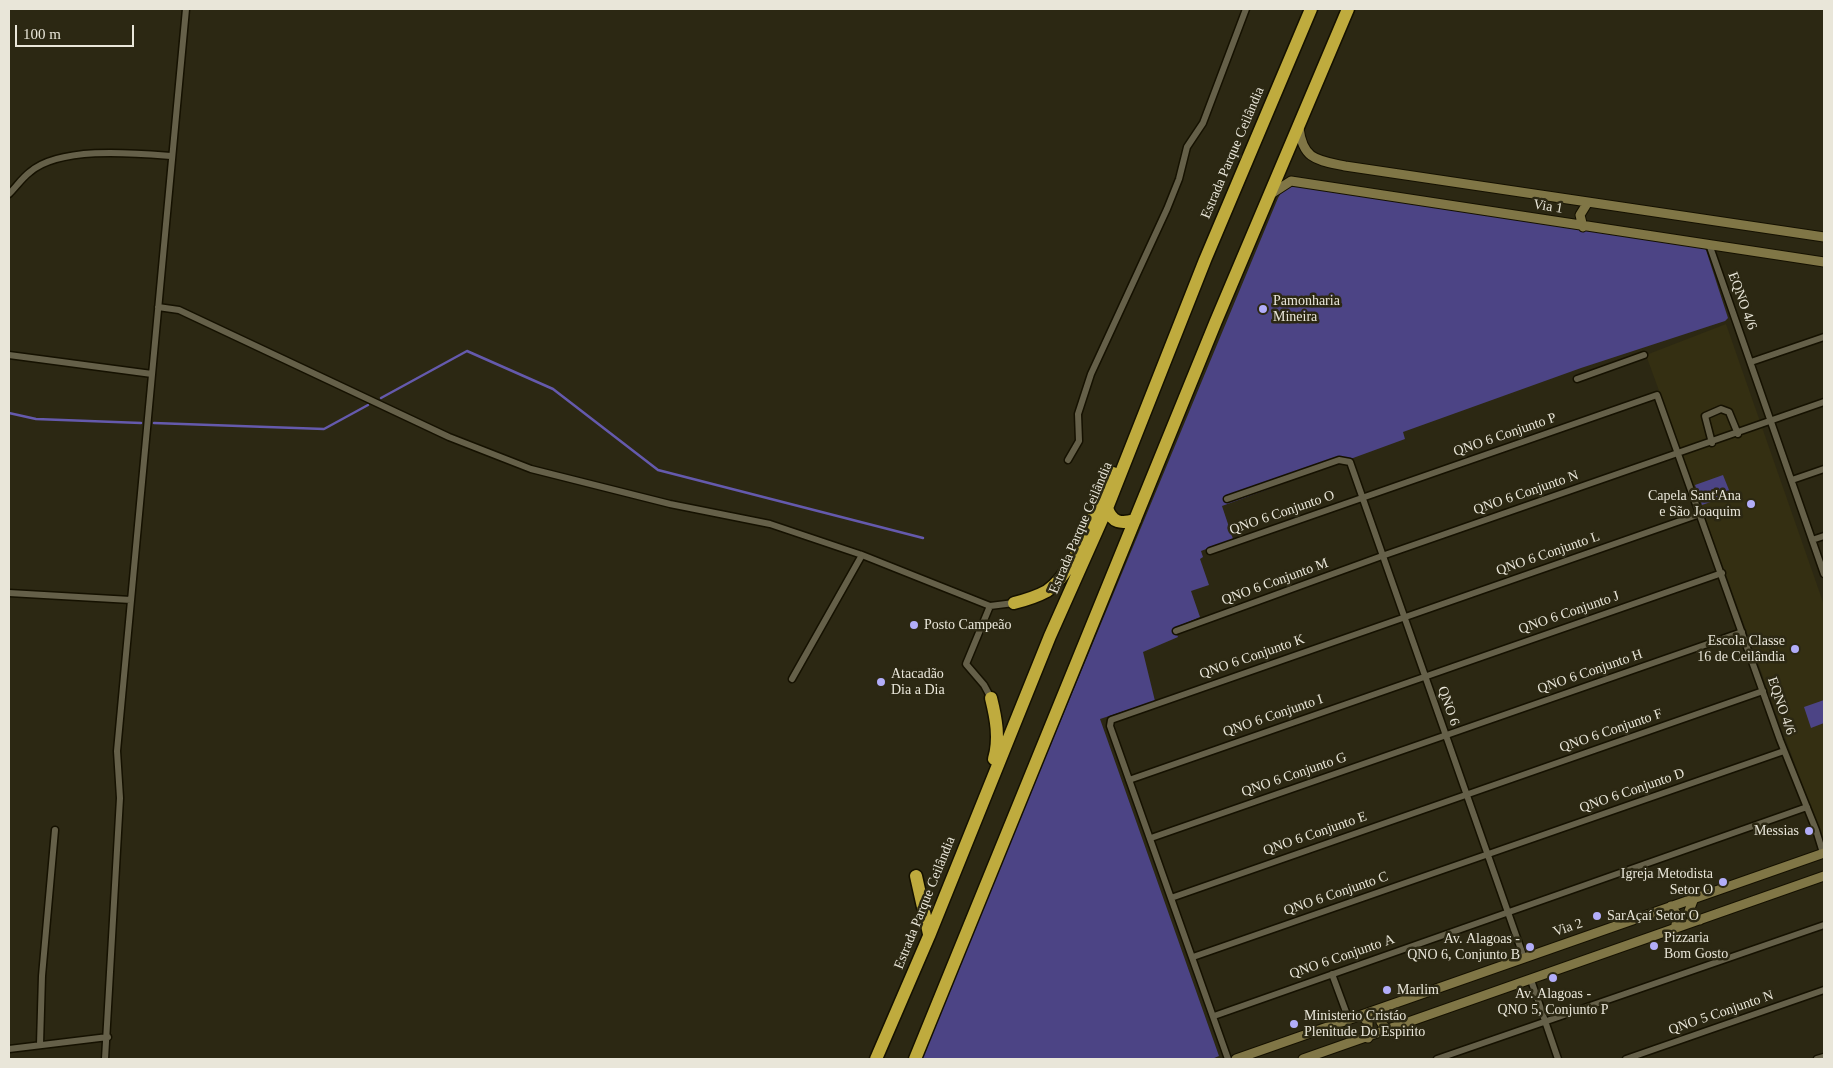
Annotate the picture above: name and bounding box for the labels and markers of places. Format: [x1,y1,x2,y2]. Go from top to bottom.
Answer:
place label: Pamonharia Mineira [1273,293,1340,326]
marker: Pamonharia Mineira [1257,303,1269,315]
place label: Capela Sant'Ana e São Joaquim [1648,488,1741,520]
marker: Capela Sant'Ana e São Joaquim [1745,498,1757,510]
place label: Posto Campeão [924,617,1011,633]
marker: Posto Campeão [908,619,920,631]
place label: Escola Classe 16 de Ceilândia [1697,633,1785,666]
marker: Escola Classe 16 de Ceilândia [1789,643,1801,655]
place label: Atacadão Dia a Dia [891,666,945,699]
marker: Atacadão Dia a Dia [875,676,887,688]
place label: Messias [1754,823,1799,839]
marker: Messias [1803,825,1815,837]
place label: Igreja Metodista Setor O [1621,866,1713,899]
marker: Igreja Metodista Setor O [1717,876,1729,888]
place label: SarAçaí Setor O [1607,908,1699,924]
marker: SarAçaí Setor O [1591,910,1603,922]
place label: Pizzaria Bom Gosto [1664,930,1728,962]
place label: Av. Alagoas - QNO 6, Conjunto B [1407,931,1520,964]
marker: Pizzaria Bom Gosto [1648,940,1660,952]
marker: Av. Alagoas - QNO 6, Conjunto B [1524,941,1536,953]
marker: Av. Alagoas - QNO 5, Conjunto P [1547,972,1559,984]
place label: Marlim [1397,982,1439,998]
marker: Marlim [1381,984,1393,996]
place label: Av. Alagoas - QNO 5, Conjunto P [1497,986,1609,1019]
place label: Ministerio Cristáo Plenitude Do Espirito [1304,1008,1425,1040]
marker: Ministerio Cristáo Plenitude Do Espirito [1288,1018,1300,1030]

